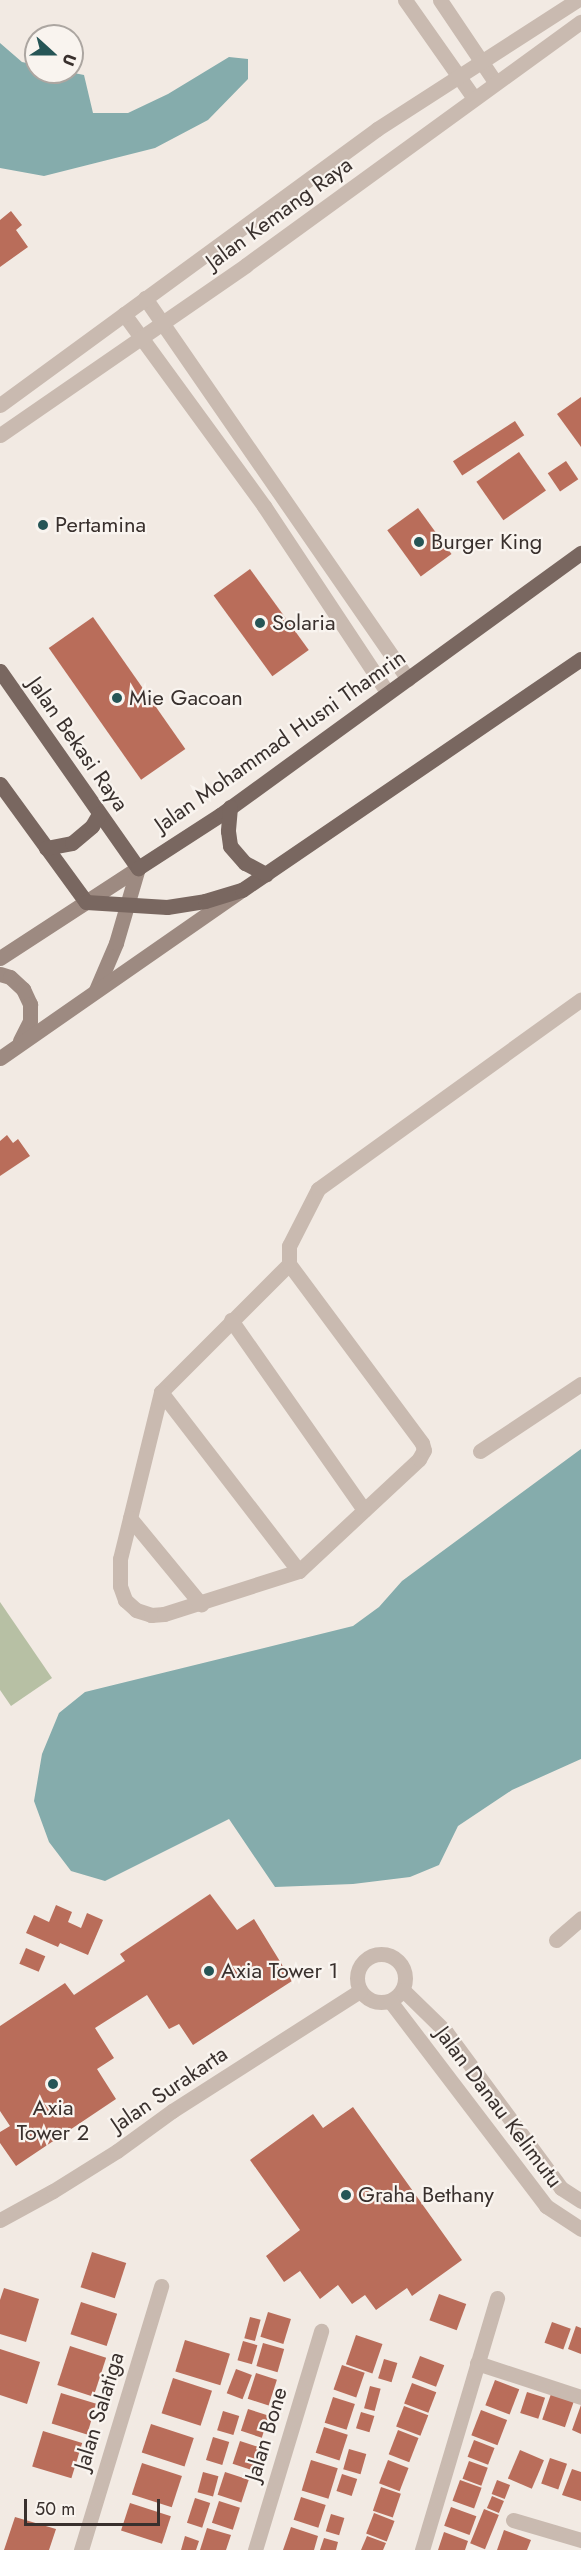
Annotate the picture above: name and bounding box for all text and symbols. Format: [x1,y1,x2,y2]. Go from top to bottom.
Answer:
north arrow [24,24,84,84]
text: U [57,51,82,69]
street label: Jalan Kemang Raya [201,151,357,275]
place label: Pertamina [55,512,146,538]
marker: Pertamina [36,518,50,532]
place label: Burger King [431,529,542,555]
marker: Burger King [412,535,426,549]
place label: Solaria [272,610,336,636]
marker: Solaria [253,616,267,630]
street label: Jalan Mohammad Husni Thamrin [150,644,410,838]
street label: Jalan Bekasi Raya [22,672,134,816]
place label: Mie Gacoan [129,685,243,711]
marker: Mie Gacoan [110,691,124,705]
place label: Axia Tower 1 [221,1958,338,1984]
marker: Axia Tower 1 [202,1964,216,1978]
street label: Jalan Danau Kelimutu [430,2021,568,2193]
street label: Jalan Surakarta [106,2040,232,2138]
marker: Axia Tower 2 [46,2077,60,2091]
place label: Axia Tower 2 [17,2094,89,2146]
place label: Graha Bethany [358,2182,494,2208]
marker: Graha Bethany [339,2188,353,2202]
street label: Jalan Salatiga [69,2349,129,2473]
street label: Jalan Bone [239,2384,293,2484]
scale bar [27,2487,164,2525]
text: 50 m [35,2496,75,2522]

